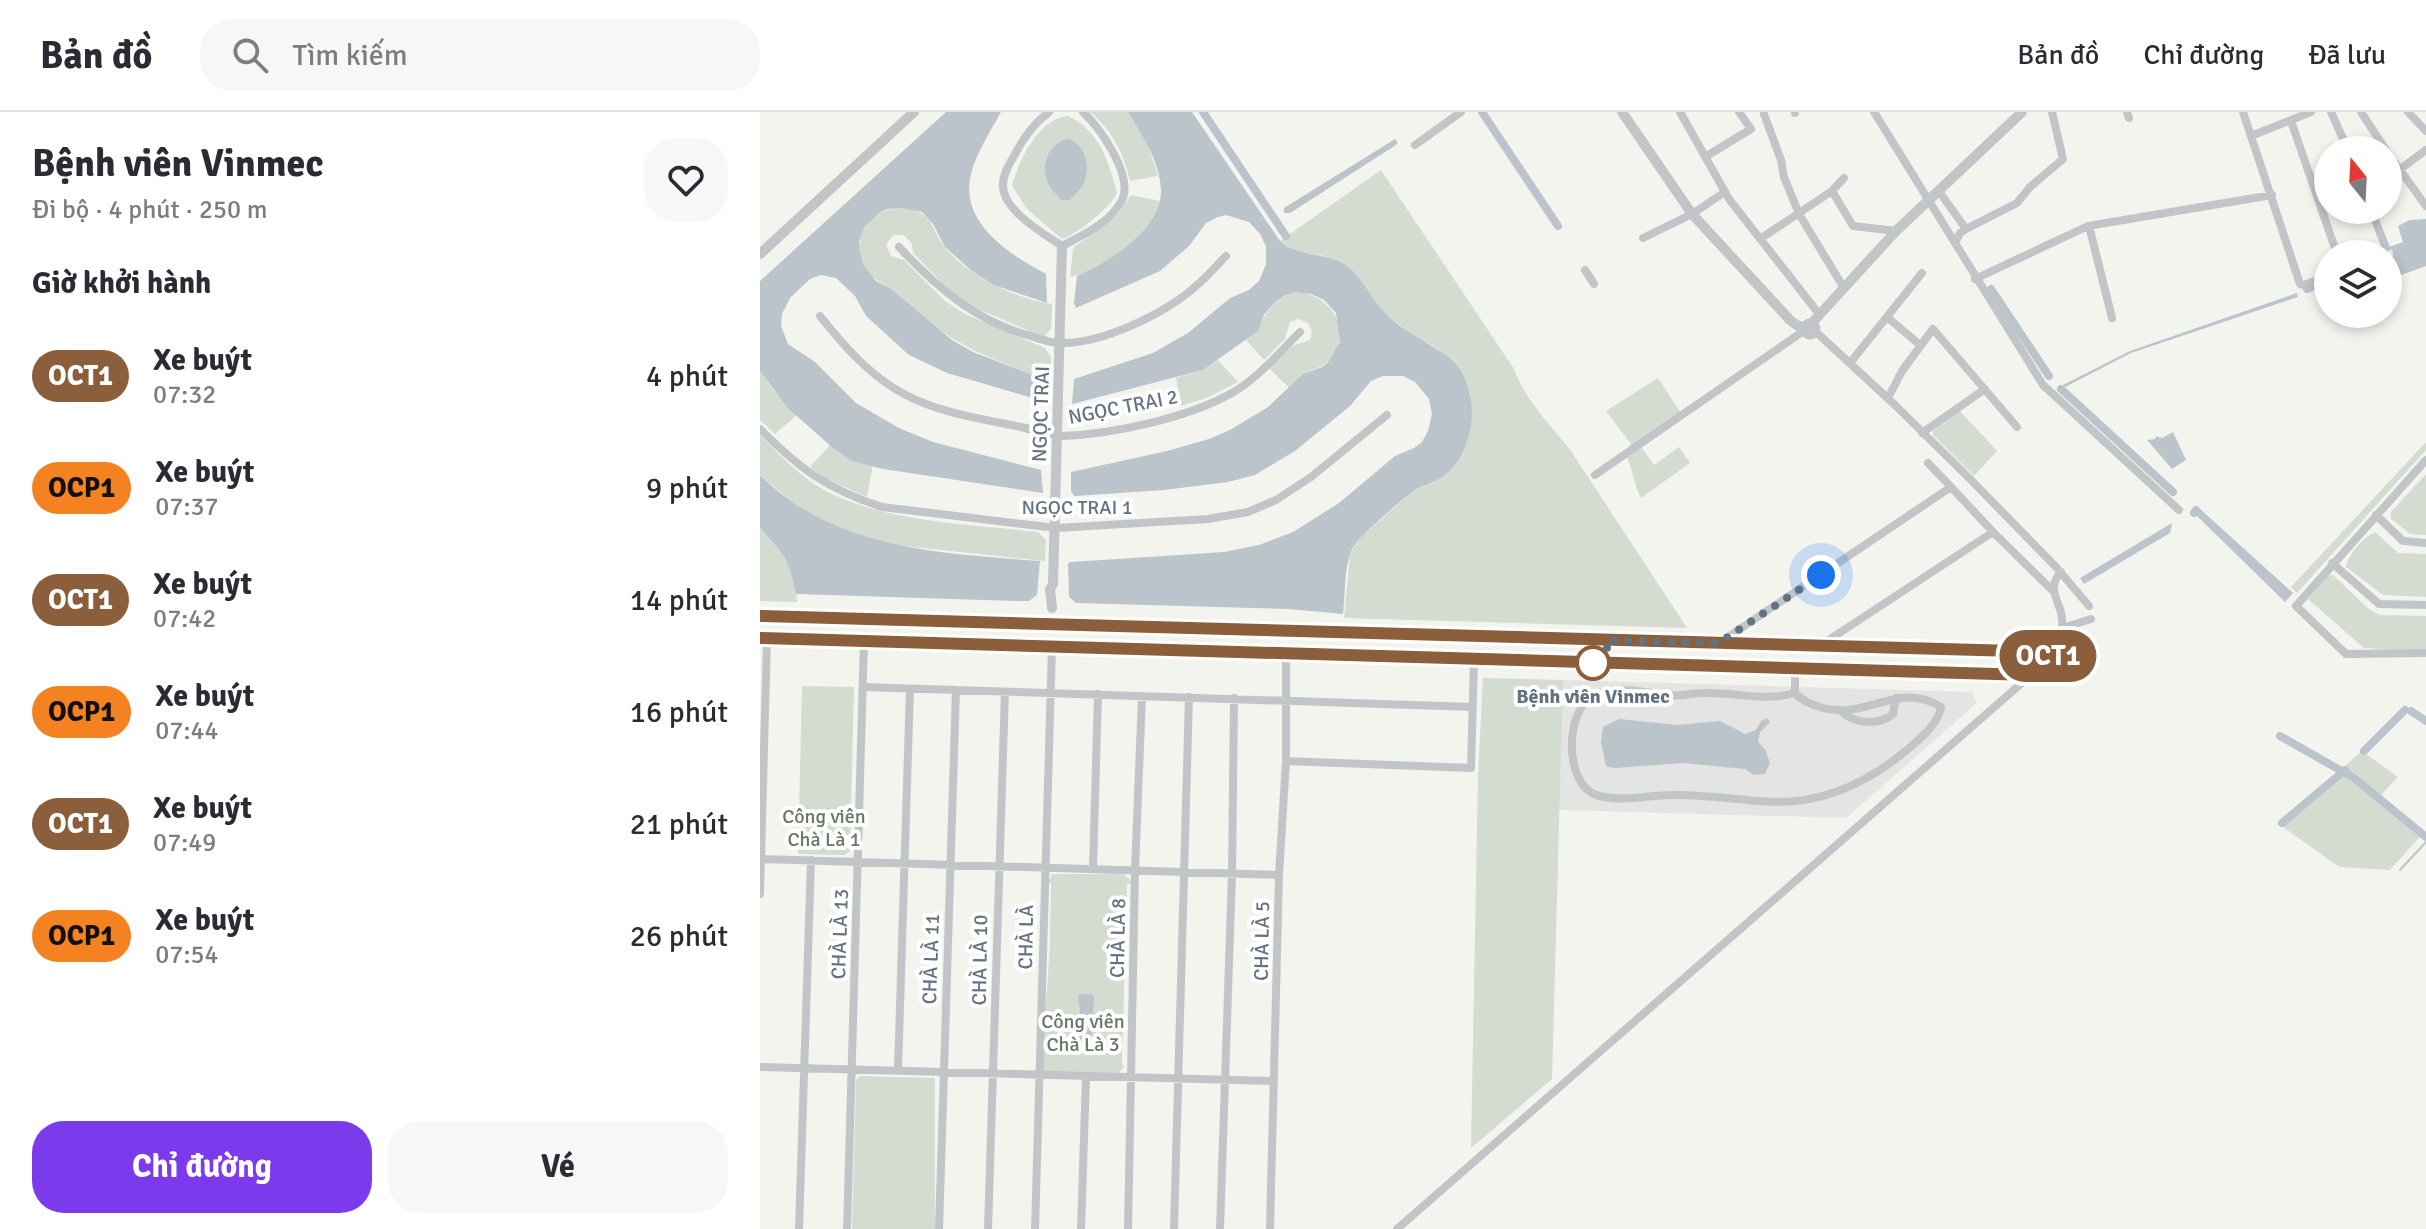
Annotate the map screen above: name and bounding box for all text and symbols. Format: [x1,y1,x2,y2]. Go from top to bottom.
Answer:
search box [200,19,760,91]
text: Bản đồ [40,32,152,79]
icon: search [228,33,272,77]
text: Tìm kiếm [292,37,408,74]
text: Bản đồ [2017,38,2099,72]
text: Chỉ đường [2143,38,2264,72]
text: Đã lưu [2308,38,2386,72]
north arrow [2314,136,2402,224]
map controls [2314,136,2402,328]
button: heart [644,138,728,222]
text: Bệnh viên Vinmec [32,140,323,187]
text: Đi bộ · 4 phút · 250 m [32,194,268,226]
button: layers [2314,240,2402,328]
text: Giờ khởi hành [32,265,211,302]
text: Xe buýt [153,342,252,379]
text: 4 phút [646,358,728,395]
text: OCT1 [48,359,113,393]
street label: NGỌC TRAI [1027,366,1055,462]
text: 07:32 [153,379,216,411]
street label: NGỌC TRAI 2 [1066,384,1180,430]
text: Xe buýt [155,454,254,491]
text: 9 phút [646,470,728,507]
text: OCP1 [48,471,115,505]
text: 07:37 [155,491,218,523]
street label: NGỌC TRAI 1 [1021,495,1133,520]
your location [1801,555,1841,595]
text: Xe buýt [153,566,252,603]
text: 14 phút [630,582,728,619]
text: OCT1 [48,583,113,617]
text: 07:42 [153,603,216,635]
line badge: OCT1 [1992,630,2104,682]
text: OCT1 [2015,639,2081,673]
marker: Bệnh viên Vinmec [1576,646,1610,680]
text: Xe buýt [155,678,254,715]
place label: Bệnh viên Vinmec [1516,684,1670,709]
text: 16 phút [630,694,728,731]
text: OCP1 [48,695,115,729]
text: 07:44 [155,715,218,747]
text: Xe buýt [153,790,252,827]
park label: Công viên Chà Là 1 [782,804,866,852]
text: 21 phút [630,806,728,843]
text: OCT1 [48,807,113,841]
text: 07:49 [153,827,216,859]
street label: CHÀ LÀ 13 [826,888,854,980]
street label: CHÀ LÀ 8 [1105,898,1131,978]
street label: CHÀ LÀ 5 [1249,901,1275,981]
text: Xe buýt [155,902,254,939]
street label: CHÀ LÀ [1013,904,1039,970]
street label: CHÀ LÀ 11 [917,913,945,1005]
street label: CHÀ LÀ 10 [967,914,993,1006]
text: 26 phút [630,918,728,955]
text: OCP1 [48,919,115,953]
text: 07:54 [155,939,218,971]
park label: Công viên Chà Là 3 [1041,1009,1125,1057]
button: Chỉ đường [32,1121,372,1213]
button: Vé [388,1121,728,1213]

